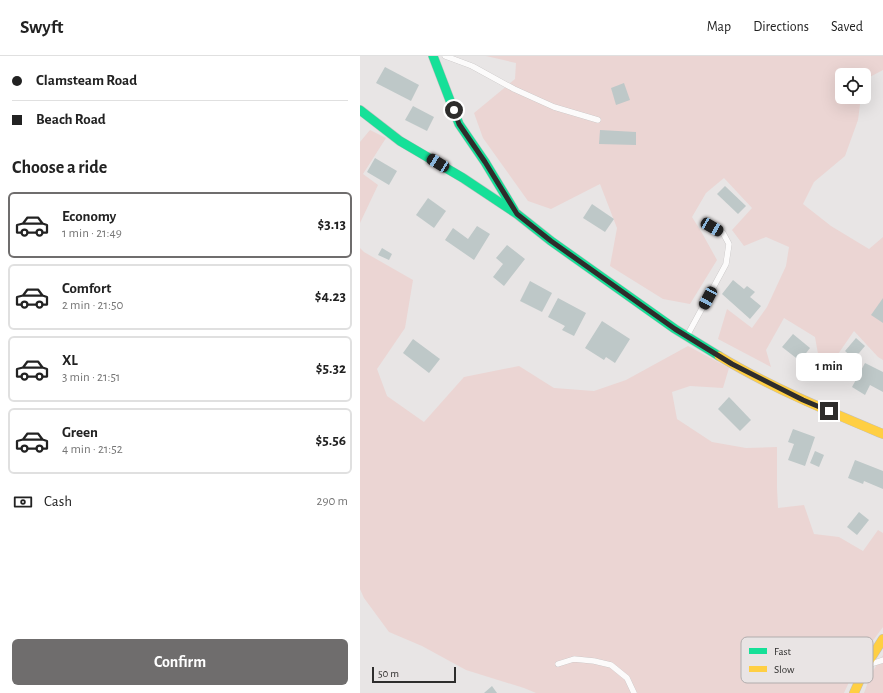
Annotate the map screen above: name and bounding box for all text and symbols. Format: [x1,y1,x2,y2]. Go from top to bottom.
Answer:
text: Swyft [20,18,64,37]
text: Map [707,20,731,34]
text: Directions [753,20,809,34]
text: Saved [831,20,863,34]
map controls [835,68,871,104]
button: locate [835,68,871,104]
text: Clamsteam Road [36,73,137,88]
route start [445,101,463,119]
text: Beach Road [36,112,106,127]
car [425,152,451,174]
text: Choose a ride [12,159,107,177]
icon: car [14,207,50,243]
text: Economy [62,209,116,224]
car [699,216,725,238]
text: $3.13 [317,217,346,232]
text: 1 min · 21:49 [62,227,122,240]
icon: car [14,279,50,315]
text: Comfort [62,281,111,296]
car [697,285,719,311]
text: $4.23 [315,289,346,304]
text: 2 min · 21:50 [62,299,123,312]
icon: car [14,351,50,387]
text: XL [62,353,78,368]
callout: 1 min [796,353,862,381]
text: 1 min [815,360,843,373]
text: $5.32 [316,361,346,376]
text: 3 min · 21:51 [62,371,120,384]
route end [820,402,838,420]
icon: car [14,423,50,459]
text: Green [62,425,98,440]
text: $5.56 [316,433,346,448]
text: 4 min · 21:52 [62,443,123,456]
icon: cash [12,491,34,513]
text: Cash [44,494,72,509]
text: 290 m [317,495,348,508]
legend [741,637,873,683]
button: Confirm [12,639,348,685]
text: Fast [774,646,792,657]
text: Slow [774,664,795,675]
scale bar [372,665,456,684]
text: 50 m [378,668,399,679]

